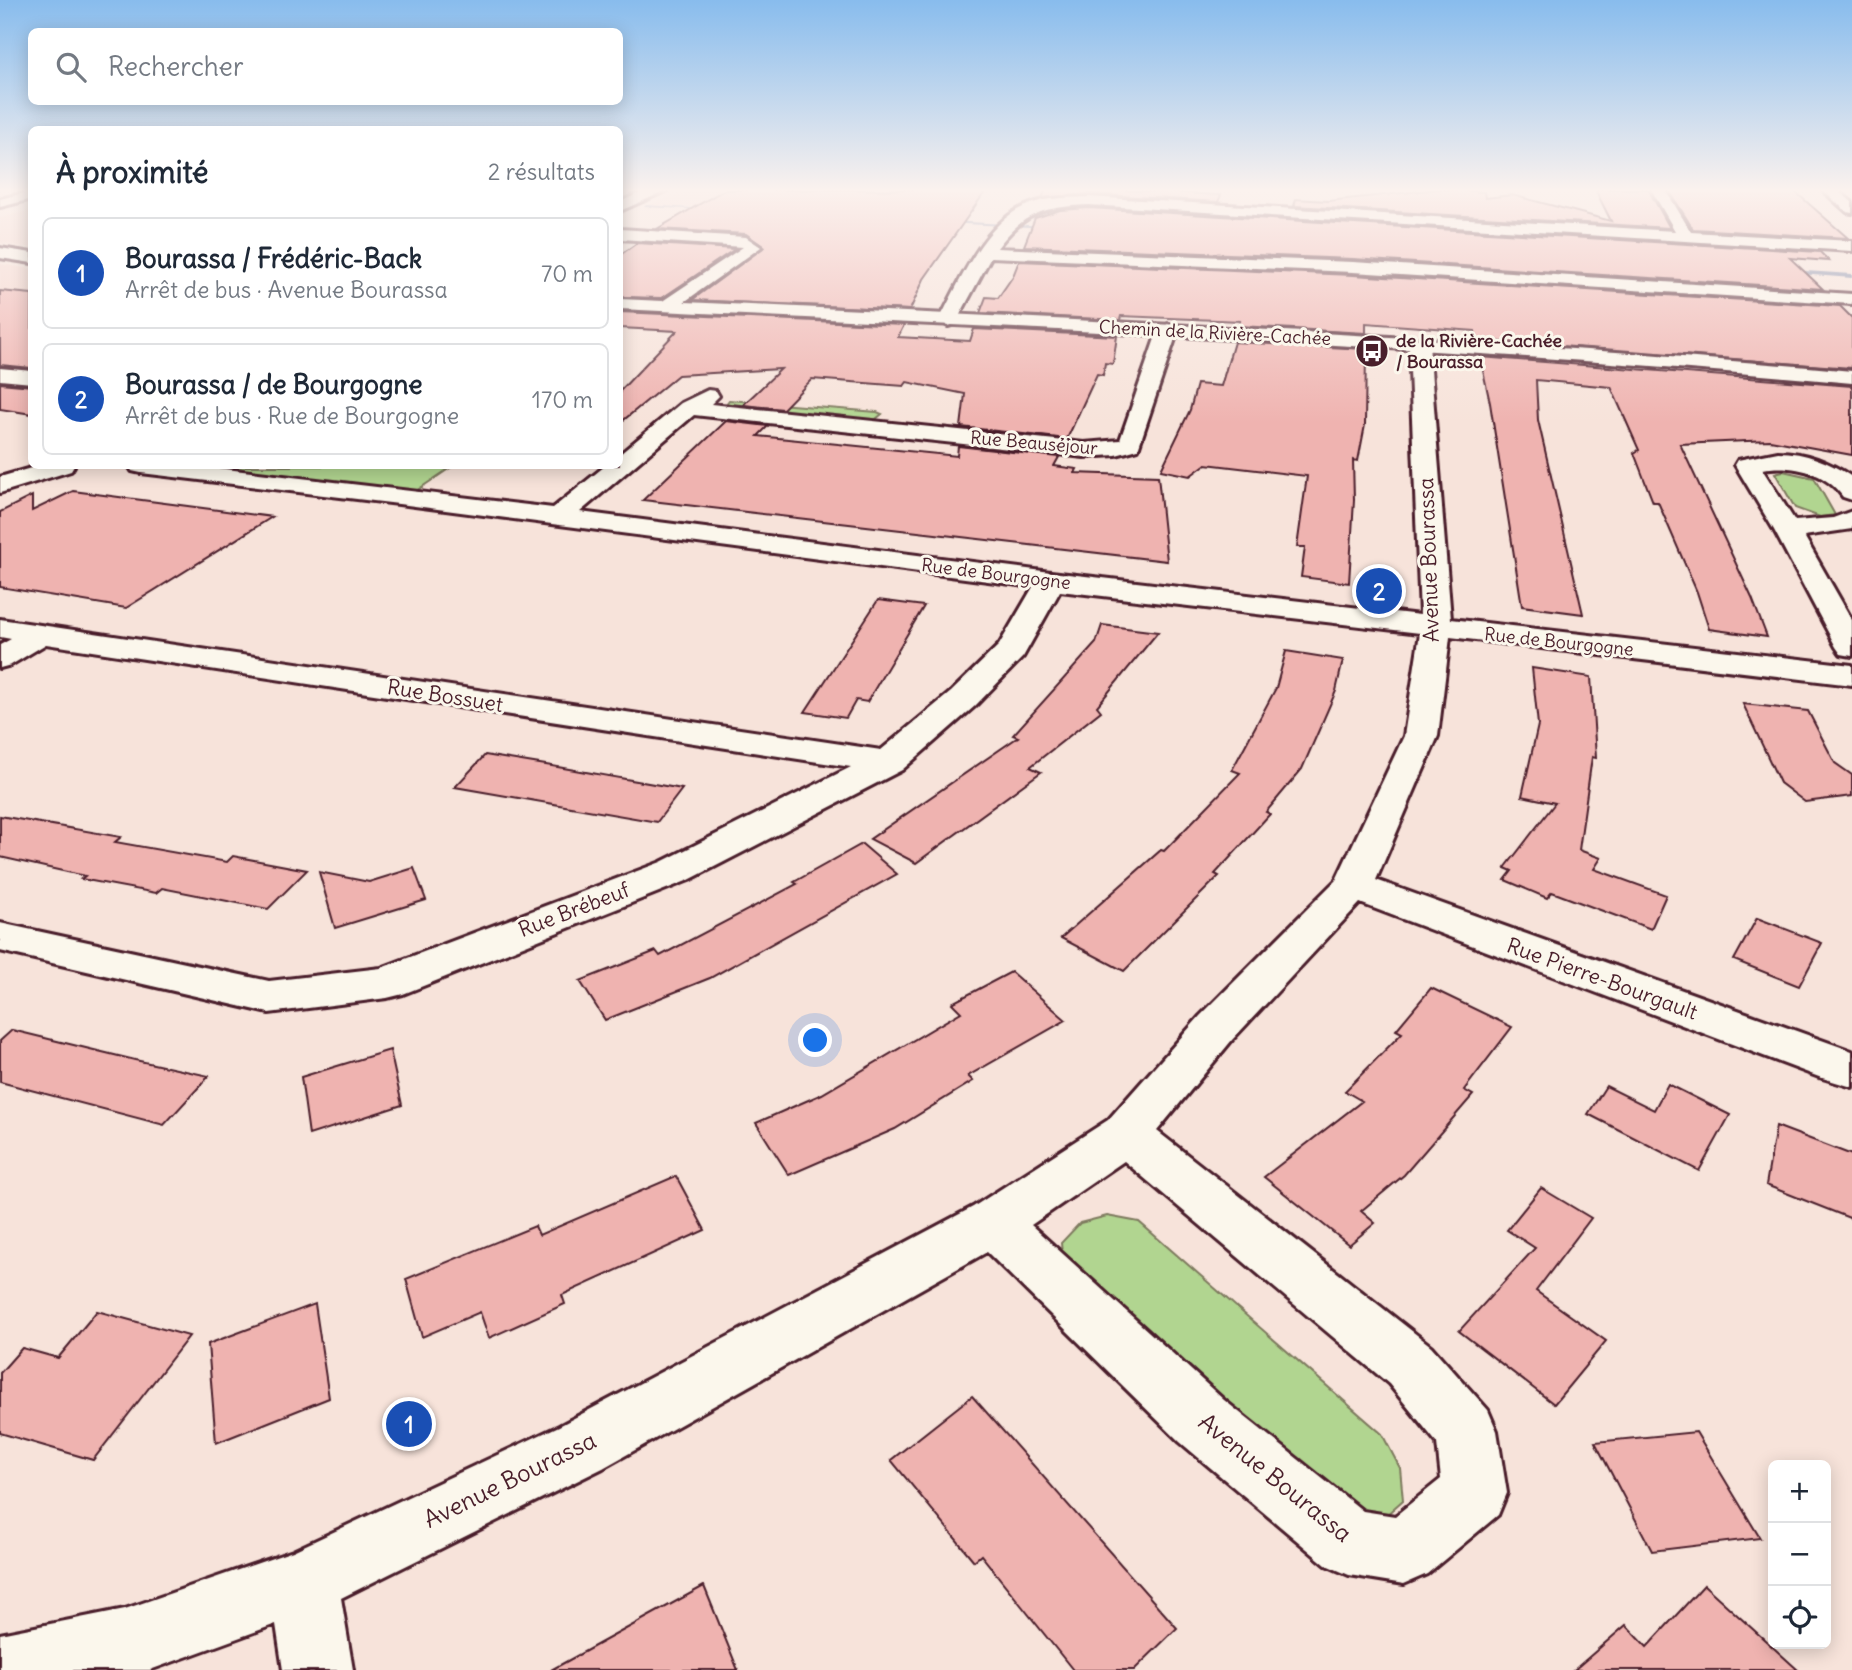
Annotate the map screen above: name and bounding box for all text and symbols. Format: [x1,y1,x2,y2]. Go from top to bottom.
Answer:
search box [28,28,623,105]
icon: search [52,48,90,86]
text: Rechercher [108,50,244,83]
text: À proximité [56,153,208,191]
text: 2 résultats [488,157,595,186]
text: Bourassa / Frédéric-Back [125,242,422,275]
text: 1 [76,259,86,288]
text: 70 m [541,259,593,288]
text: Arrêt de bus · Avenue Bourassa [125,275,448,304]
street label: Chemin de la Rivière-Cachée [1098,315,1332,350]
place label: de la Rivière-Cachée / Bourassa [1396,329,1562,373]
bus stop icon: de la Rivière-Cachée / Bourassa [1353,332,1391,370]
text: Bourassa / de Bourgogne [125,368,423,401]
text: 2 [75,385,87,414]
text: 170 m [532,385,593,414]
text: Arrêt de bus · Rue de Bourgogne [125,401,459,430]
street label: Rue Beauséjour [969,425,1099,460]
street label: Avenue Bourassa [1412,477,1445,643]
street label: Rue de Bourgogne [920,553,1072,594]
pin: 2 [1356,565,1402,617]
street label: Rue de Bourgogne [1483,622,1635,661]
street label: Rue Bossuet [385,673,505,718]
street label: Rue Brébeuf [514,876,634,943]
street label: Rue Pierre-Bourgault [1503,931,1701,1026]
your location [798,1023,832,1057]
pin: 1 [386,1398,432,1450]
street label: Avenue Bourassa [1193,1406,1358,1548]
street label: Avenue Bourassa [418,1424,601,1534]
map controls [1768,1460,1831,1649]
button: + [1768,1460,1831,1523]
button: − [1768,1523,1831,1586]
button: locate [1768,1586,1831,1649]

